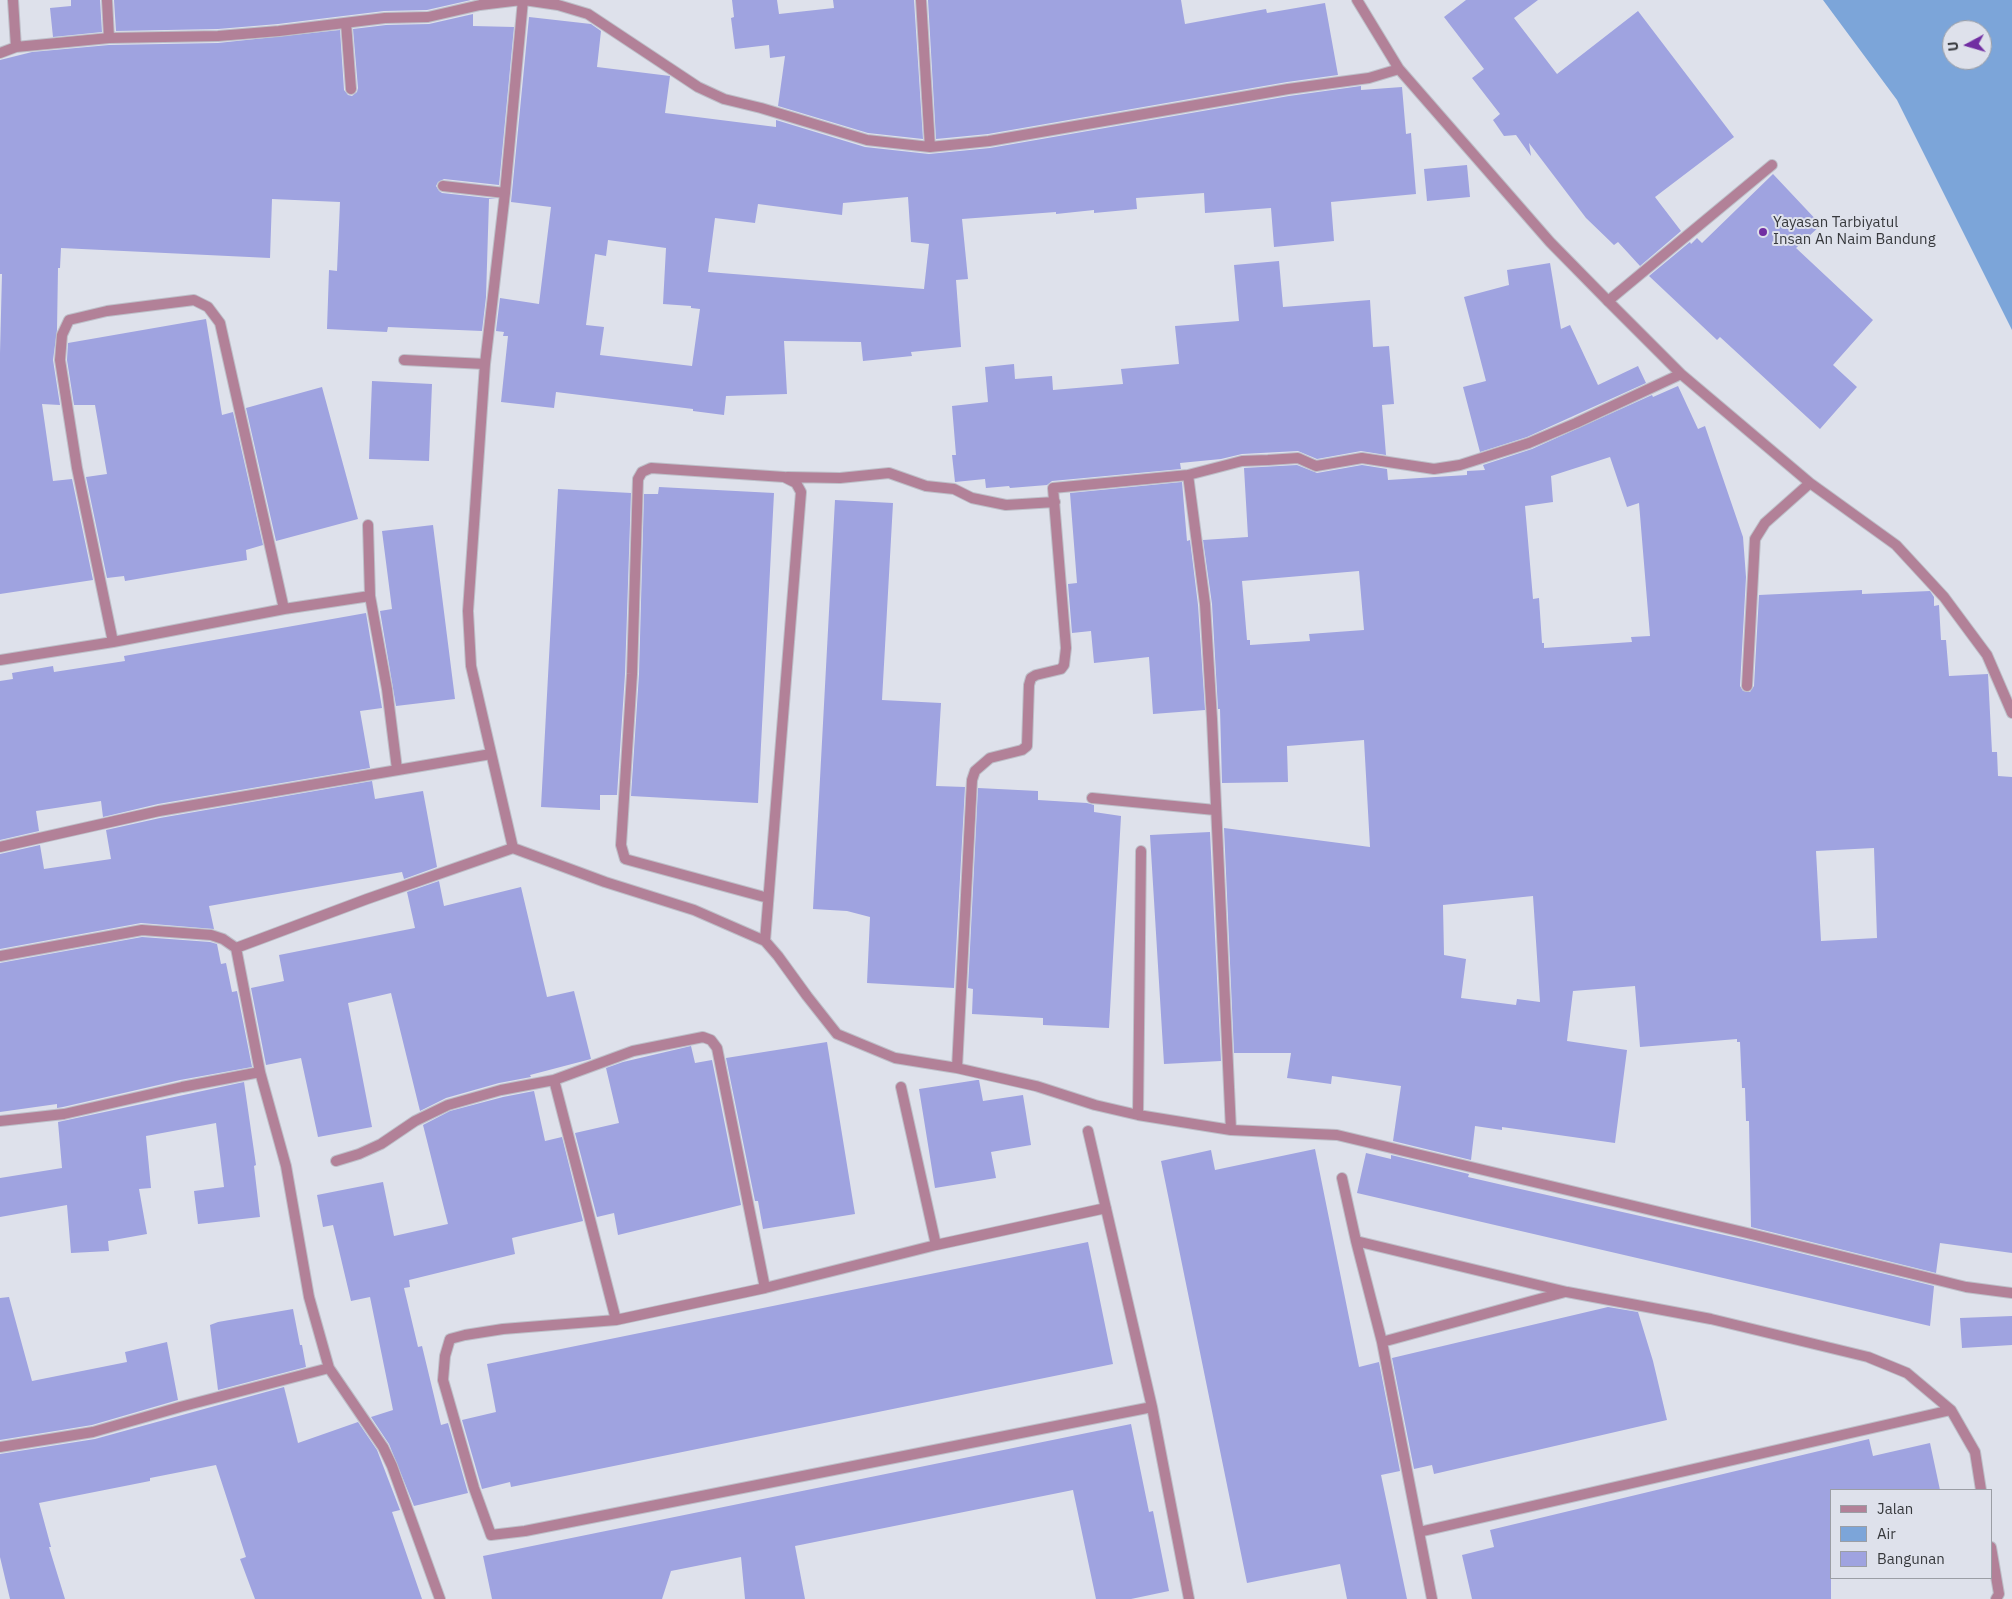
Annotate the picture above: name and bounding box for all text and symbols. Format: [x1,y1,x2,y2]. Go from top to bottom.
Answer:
north arrow [1942,20,1992,70]
text: U [1944,41,1963,52]
place label: Yayasan Tarbiyatul Insan An Naim Bandung [1773,214,1936,249]
marker: Yayasan Tarbiyatul Insan An Naim Bandung [1757,226,1769,238]
legend [1830,1489,1992,1579]
text: Jalan [1877,1499,1913,1518]
text: Air [1877,1524,1896,1543]
text: Bangunan [1877,1549,1945,1568]

